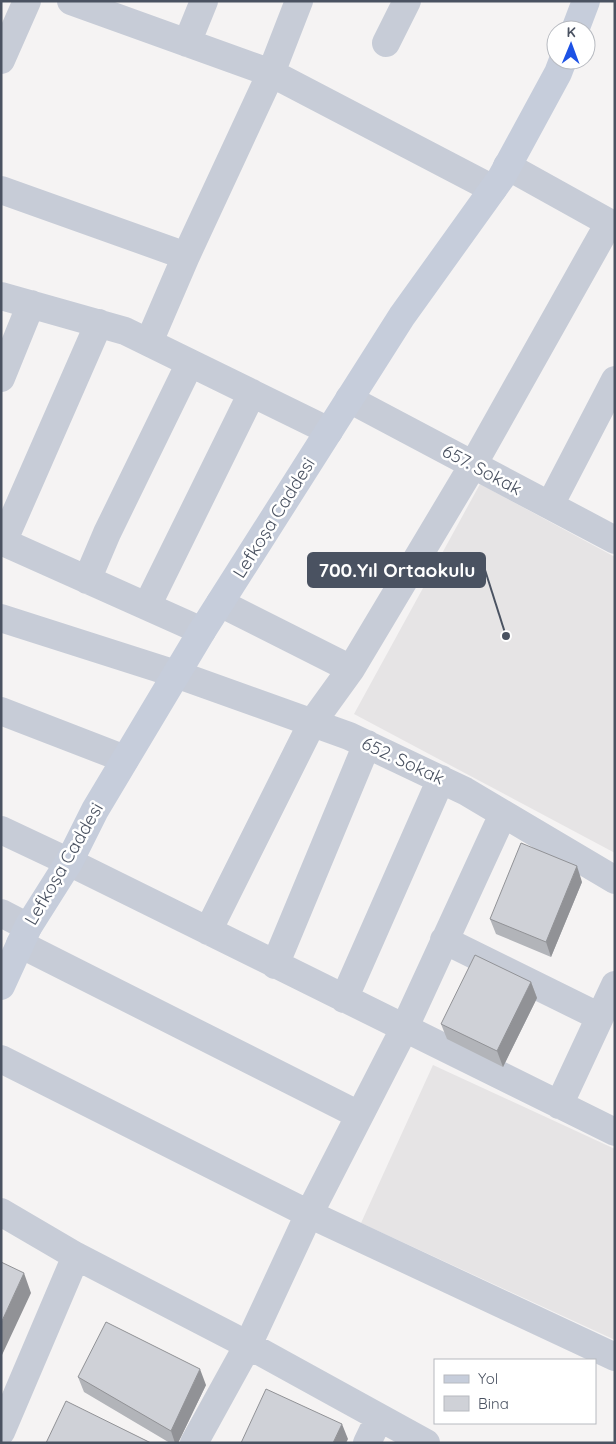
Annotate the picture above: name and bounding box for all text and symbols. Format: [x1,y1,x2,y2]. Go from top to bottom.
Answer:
north arrow [546,20,596,70]
text: K [566,23,576,41]
street label: 657. Sokak [438,439,526,500]
street label: Lefkoşa Caddesi [227,453,320,582]
callout: 700.Yıl Ortaokulu [308,553,485,587]
text: 700.Yıl Ortaokulu [318,558,476,582]
street label: 652. Sokak [358,731,448,790]
street label: Lefkoşa Caddesi [19,798,108,929]
legend [434,1359,596,1424]
text: Yol [478,1369,498,1388]
text: Bina [478,1394,509,1413]

